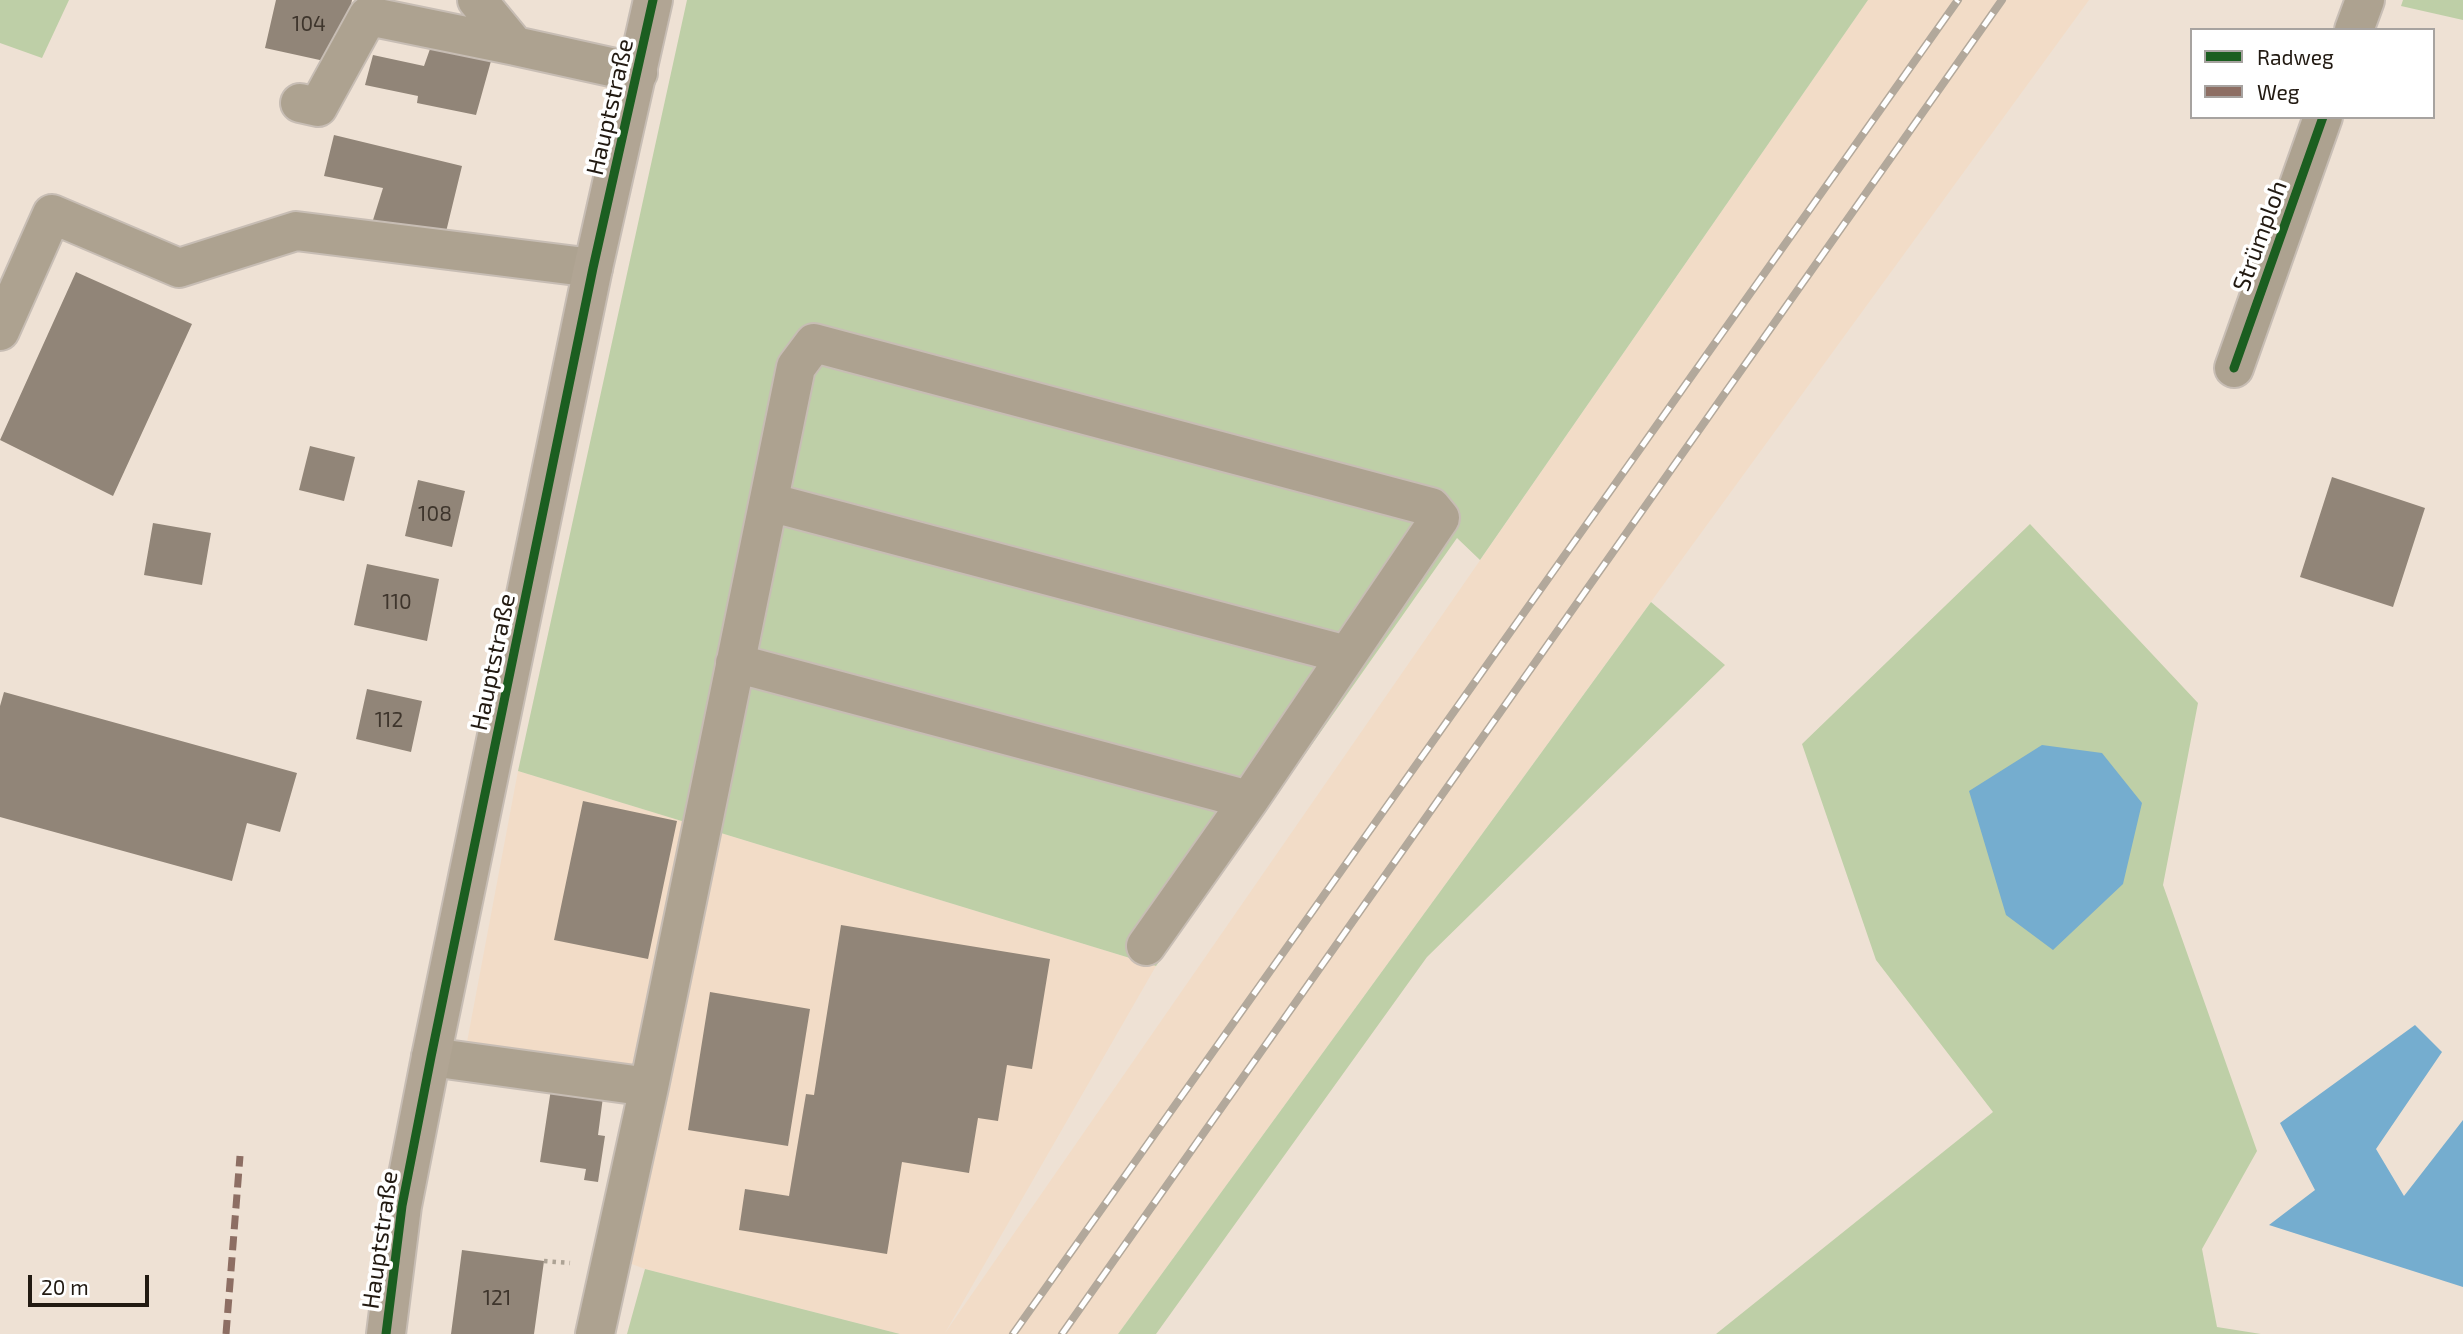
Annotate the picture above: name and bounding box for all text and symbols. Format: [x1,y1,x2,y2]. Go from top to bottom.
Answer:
house number: 104 [292,11,326,37]
legend [2190,28,2435,119]
street label: Hauptstraße [580,36,640,178]
text: Radweg [2257,44,2334,69]
text: Weg [2257,79,2300,104]
street label: Strümploh [2227,177,2293,295]
house number: 108 [418,501,452,527]
house number: 110 [382,589,412,615]
street label: Hauptstraße [464,591,522,733]
house number: 112 [375,707,403,733]
street label: Hauptstraße [356,1169,404,1311]
scale bar [32,1260,152,1304]
text: 20 m [41,1274,89,1299]
house number: 121 [483,1285,511,1311]

